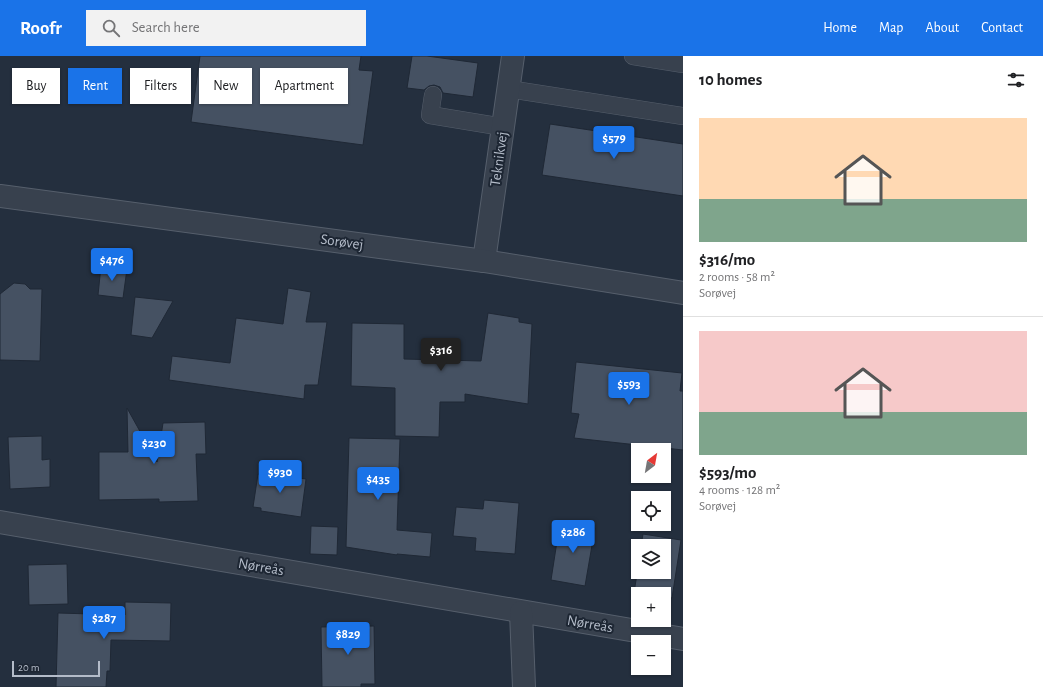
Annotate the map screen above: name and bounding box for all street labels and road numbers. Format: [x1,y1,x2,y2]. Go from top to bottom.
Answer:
street label: Teknikvej [488,131,510,187]
street label: Sorøvej [320,232,364,252]
street label: Nørreås [237,556,285,578]
street label: Nørreås [566,613,614,635]

